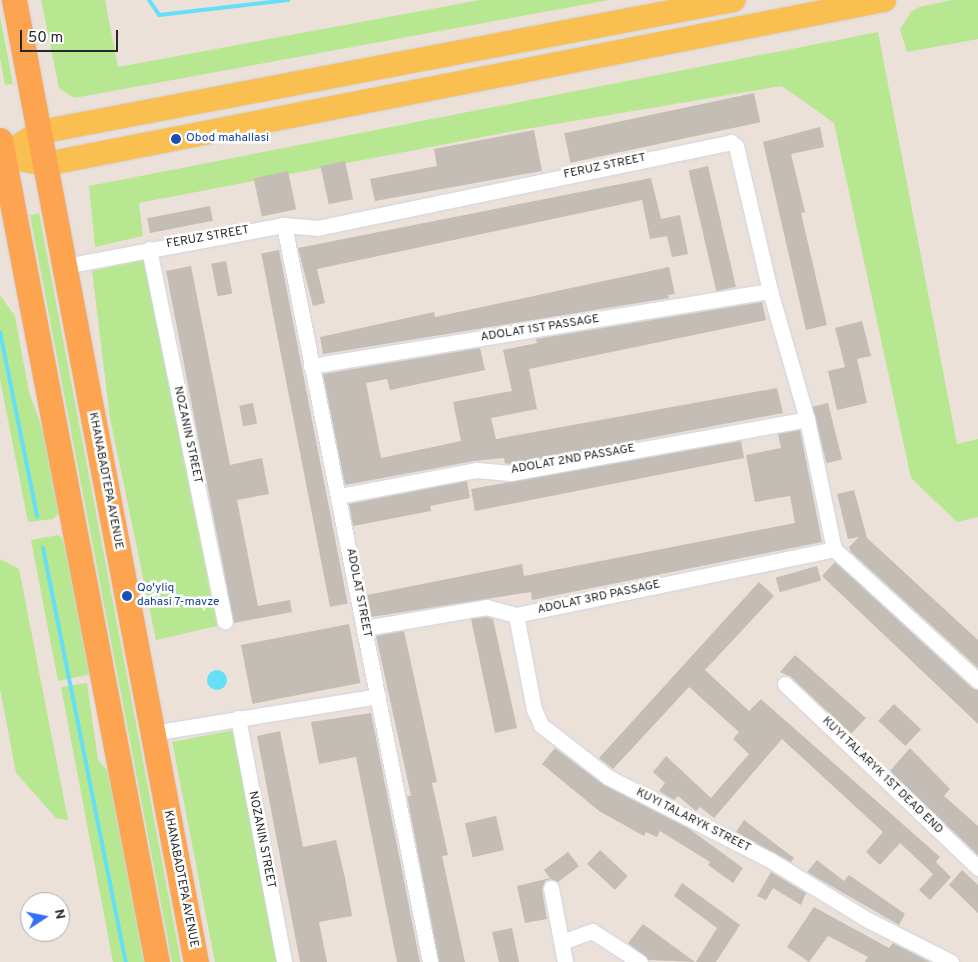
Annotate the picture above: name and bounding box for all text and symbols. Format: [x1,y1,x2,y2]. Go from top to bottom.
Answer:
scale bar [22,20,120,52]
text: 50 m [28,29,63,48]
place label: Obod mahallasi [186,132,269,146]
marker: Obod mahallasi [170,133,182,145]
street label: FERUZ STREET [563,151,647,183]
street label: FERUZ STREET [166,224,250,252]
street label: ADOLAT 1ST PASSAGE [479,312,601,346]
street label: NOZANIN STREET [170,385,204,485]
street label: KHANABADTEPA AVENUE [85,411,125,551]
street label: ADOLAT 2ND PASSAGE [510,442,636,478]
street label: ADOLAT STREET [342,547,374,639]
street label: ADOLAT 3RD PASSAGE [536,578,662,618]
place label: Qo'yliq dahasi 7-mavze [137,582,220,610]
marker: Qo'yliq dahasi 7-mavze [121,590,133,602]
street label: KUYI TALARYK 1ST DEAD END [818,714,946,838]
street label: KUYI TALARYK STREET [633,786,753,856]
street label: NOZANIN STREET [244,790,278,890]
street label: KHANABADTEPA AVENUE [160,809,200,949]
north arrow [20,892,70,942]
text: N [50,908,69,921]

